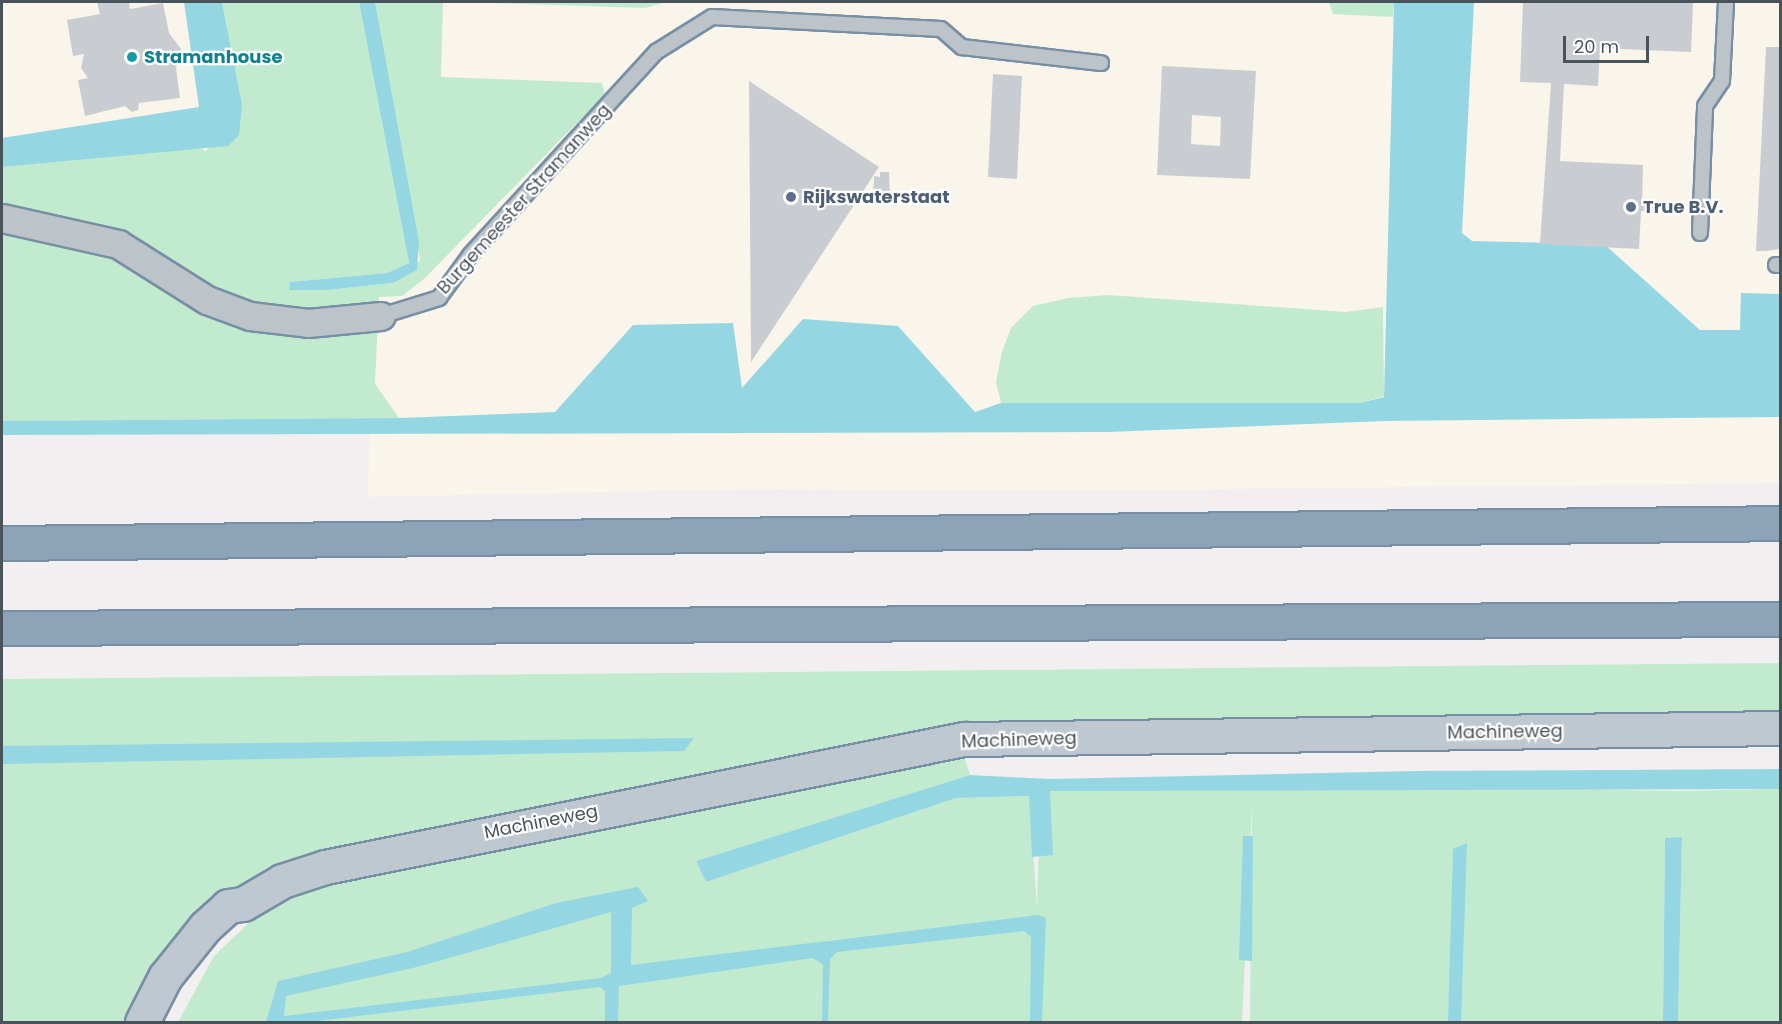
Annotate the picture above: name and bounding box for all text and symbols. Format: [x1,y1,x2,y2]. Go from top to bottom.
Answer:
scale bar [1566,24,1652,62]
text: 20 m [1574,34,1619,59]
place label: Stramanhouse [144,46,283,68]
marker: Stramanhouse [125,50,139,64]
street label: Burgemeester Stramanweg [433,99,615,299]
place label: Rijkswaterstaat [803,186,950,208]
marker: Rijkswaterstaat [784,190,798,204]
place label: True B.V. [1643,196,1724,218]
marker: True B.V. [1624,200,1638,214]
street label: Machineweg [1447,720,1563,744]
street label: Machineweg [961,727,1077,753]
street label: Machineweg [482,800,600,844]

